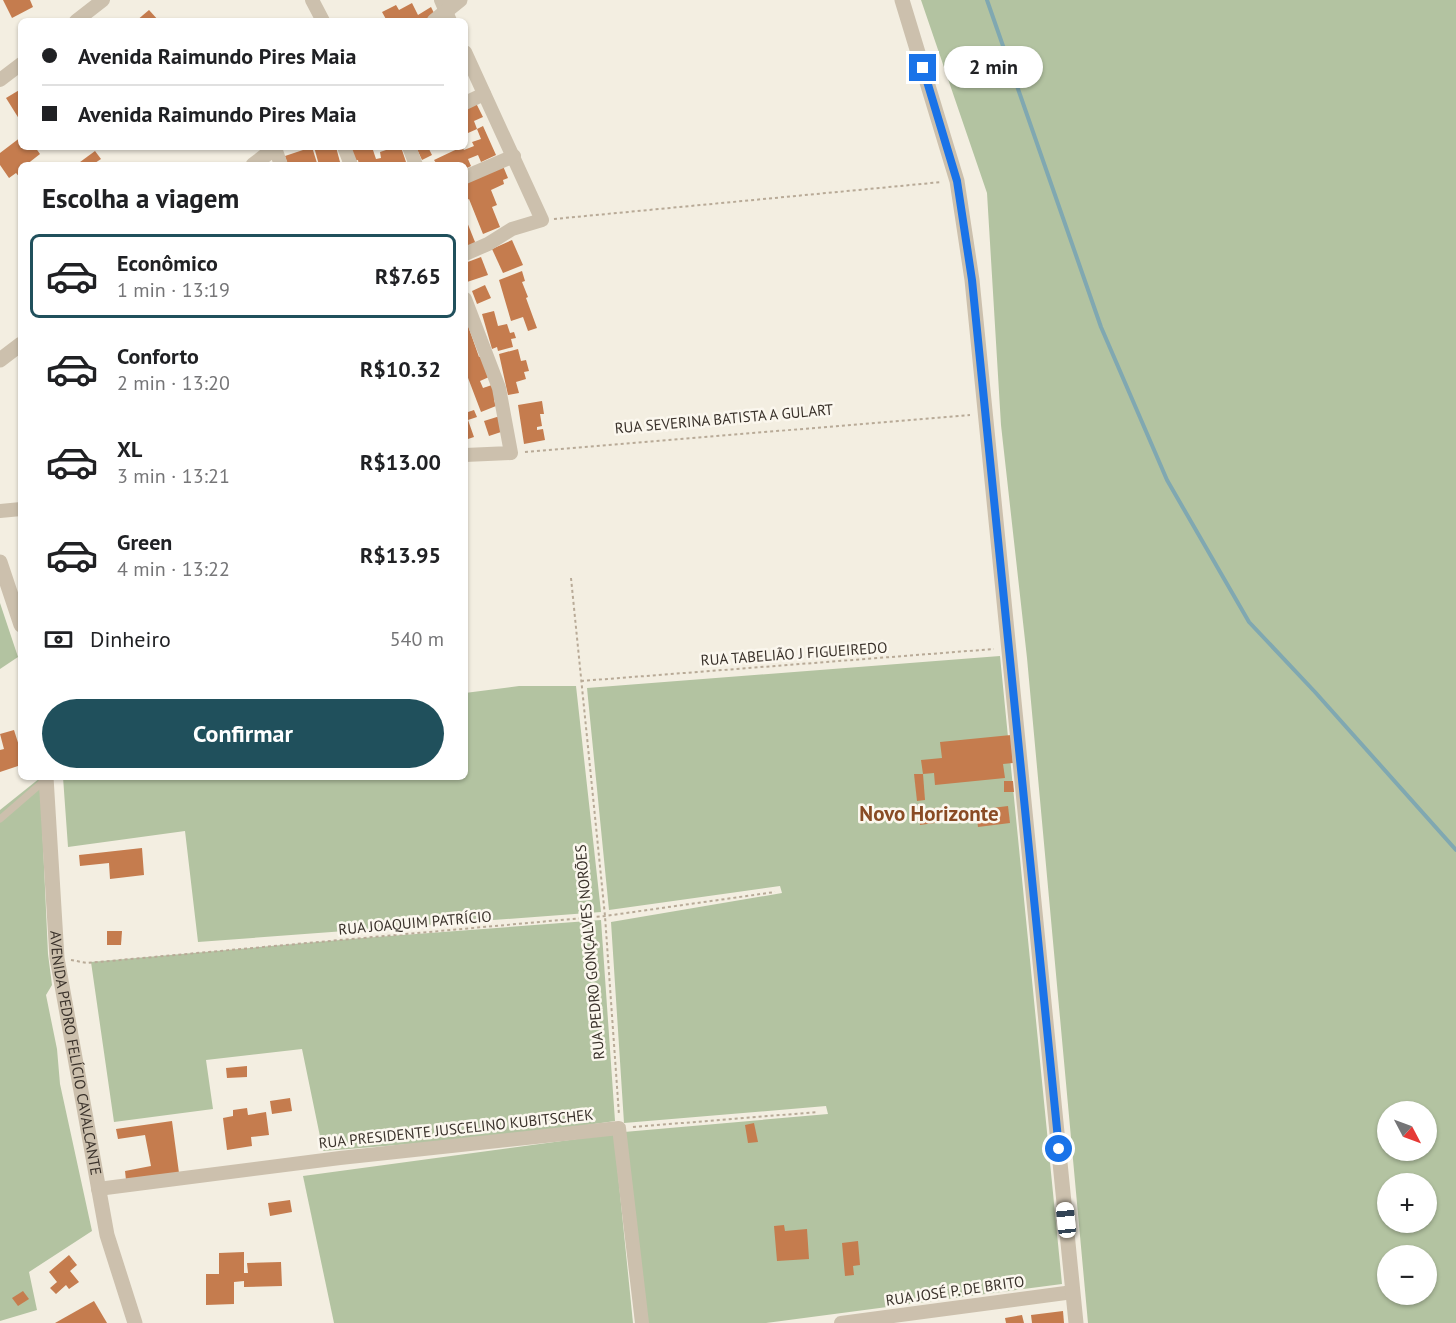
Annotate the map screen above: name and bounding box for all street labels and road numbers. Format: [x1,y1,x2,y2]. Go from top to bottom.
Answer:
street label: RUA SEVERINA BATISTA A GULART [614,399,835,438]
street label: RUA TABELIÃO J FIGUEIREDO [700,638,888,669]
street label: RUA PEDRO GONÇALVES NORÕES [571,844,608,1060]
street label: RUA JOAQUIM PATRÍCIO [338,906,492,939]
street label: AVENIDA PEDRO FELÍCIO CAVALCANTE [46,930,106,1177]
street label: RUA PRESIDENTE JUSCELINO KUBITSCHEK [318,1105,594,1152]
street label: RUA JOSÉ P. DE BRITO [884,1271,1025,1310]

